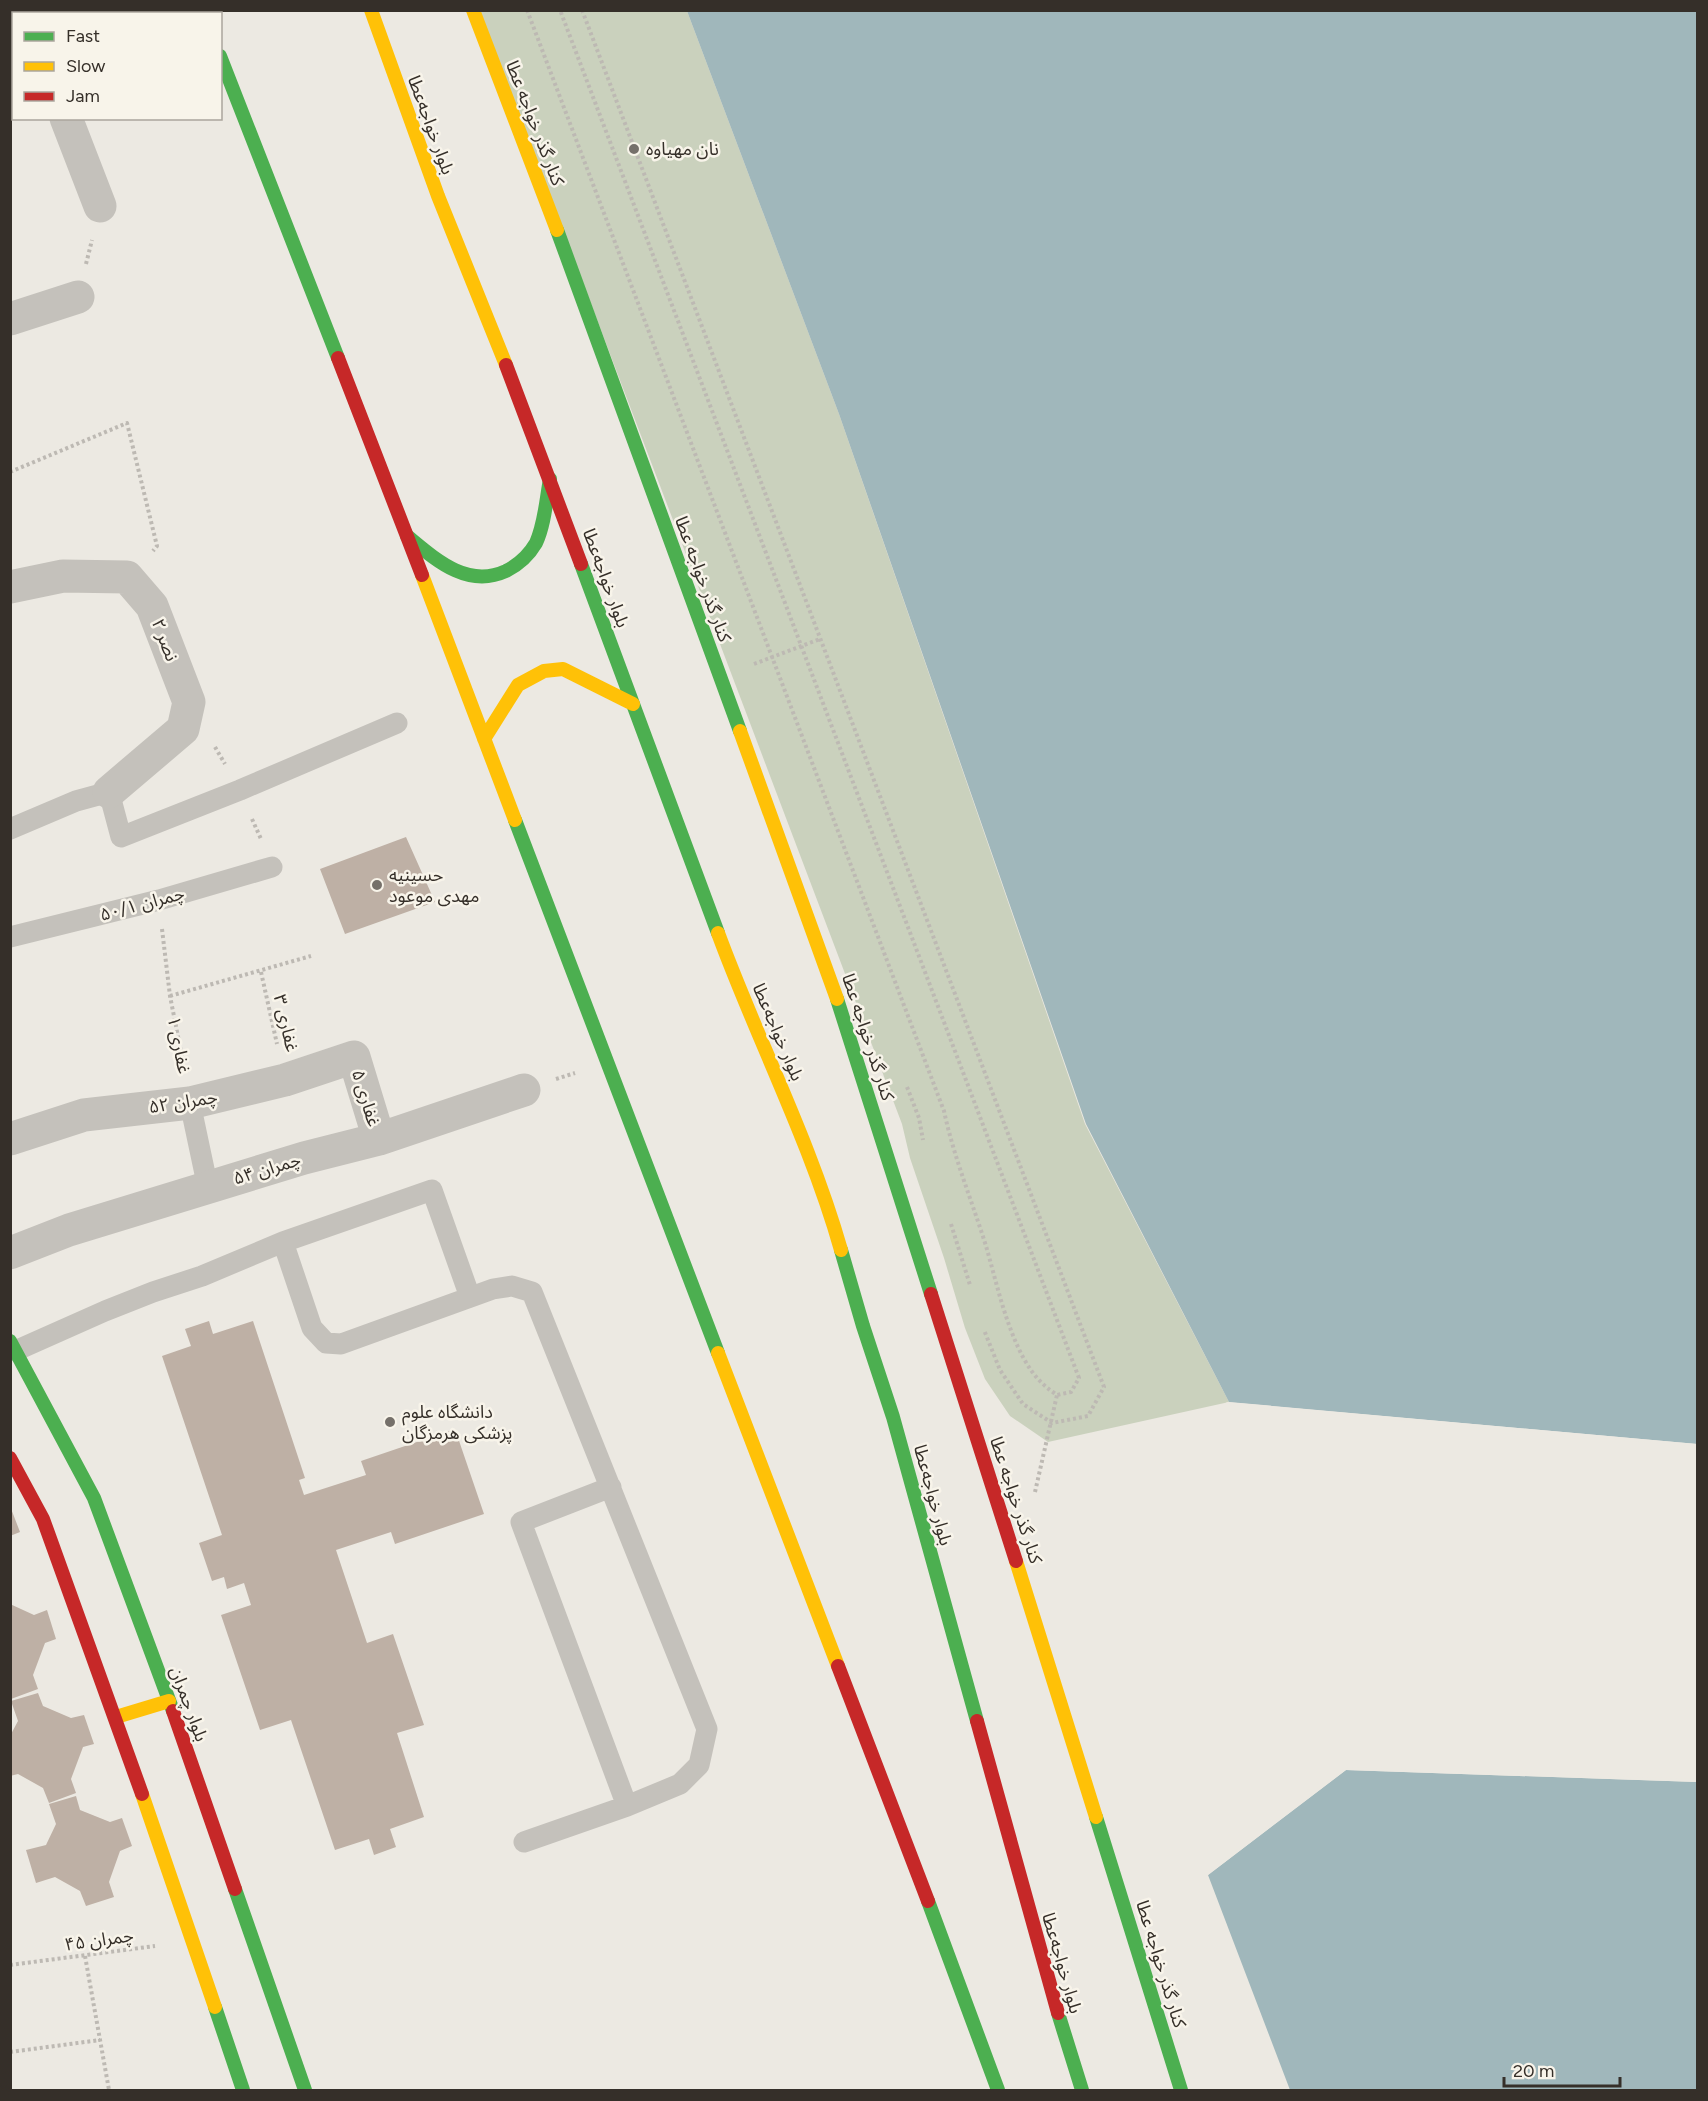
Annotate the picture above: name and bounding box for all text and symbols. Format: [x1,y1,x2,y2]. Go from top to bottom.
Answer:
legend [12,12,222,120]
text: Fast [66,25,100,47]
text: Slow [66,55,105,77]
street label: کنار گذر خواجه عطا [501,57,569,189]
street label: بلوار خواجه‌عطا [403,72,459,178]
text: Jam [66,85,100,107]
place label: نان مهیاوه [646,138,719,160]
marker: نان مهیاوه [627,142,641,156]
street label: کنار گذر خواجه عطا [670,513,736,645]
street label: بلوار خواجه‌عطا [578,525,634,631]
street label: نصر ۲ [147,616,183,664]
place label: حسینیه مهدی موعود [389,864,479,907]
marker: حسینیه مهدی موعود [370,878,384,892]
street label: چمران ۵۰/۱ [97,882,187,926]
street label: کنار گذر خواجه عطا [837,971,899,1104]
street label: بلوار خواجه‌عطا [748,980,808,1084]
street label: غفاری ۳ [269,992,303,1054]
street label: غفاری ۱ [163,1014,195,1076]
street label: غفاری ۵ [347,1067,385,1129]
street label: چمران ۵۲ [147,1086,219,1118]
street label: چمران ۵۴ [231,1148,303,1190]
place label: دانشگاه علوم پزشکی هرمزگان [402,1401,513,1444]
marker: دانشگاه علوم پزشکی هرمزگان [383,1415,397,1429]
street label: کنار گذر خواجه عطا [985,1434,1047,1567]
street label: بلوار خواجه‌عطا [909,1442,957,1548]
street label: بلوار چمران [165,1663,213,1745]
street label: کنار گذر خواجه عطا [1131,1898,1191,2031]
street label: بلوار خواجه‌عطا [1037,1910,1087,2016]
street label: چمران ۴۵ [63,1924,135,1956]
scale bar [1504,2050,1620,2088]
text: 20 m [1513,2060,1554,2082]

